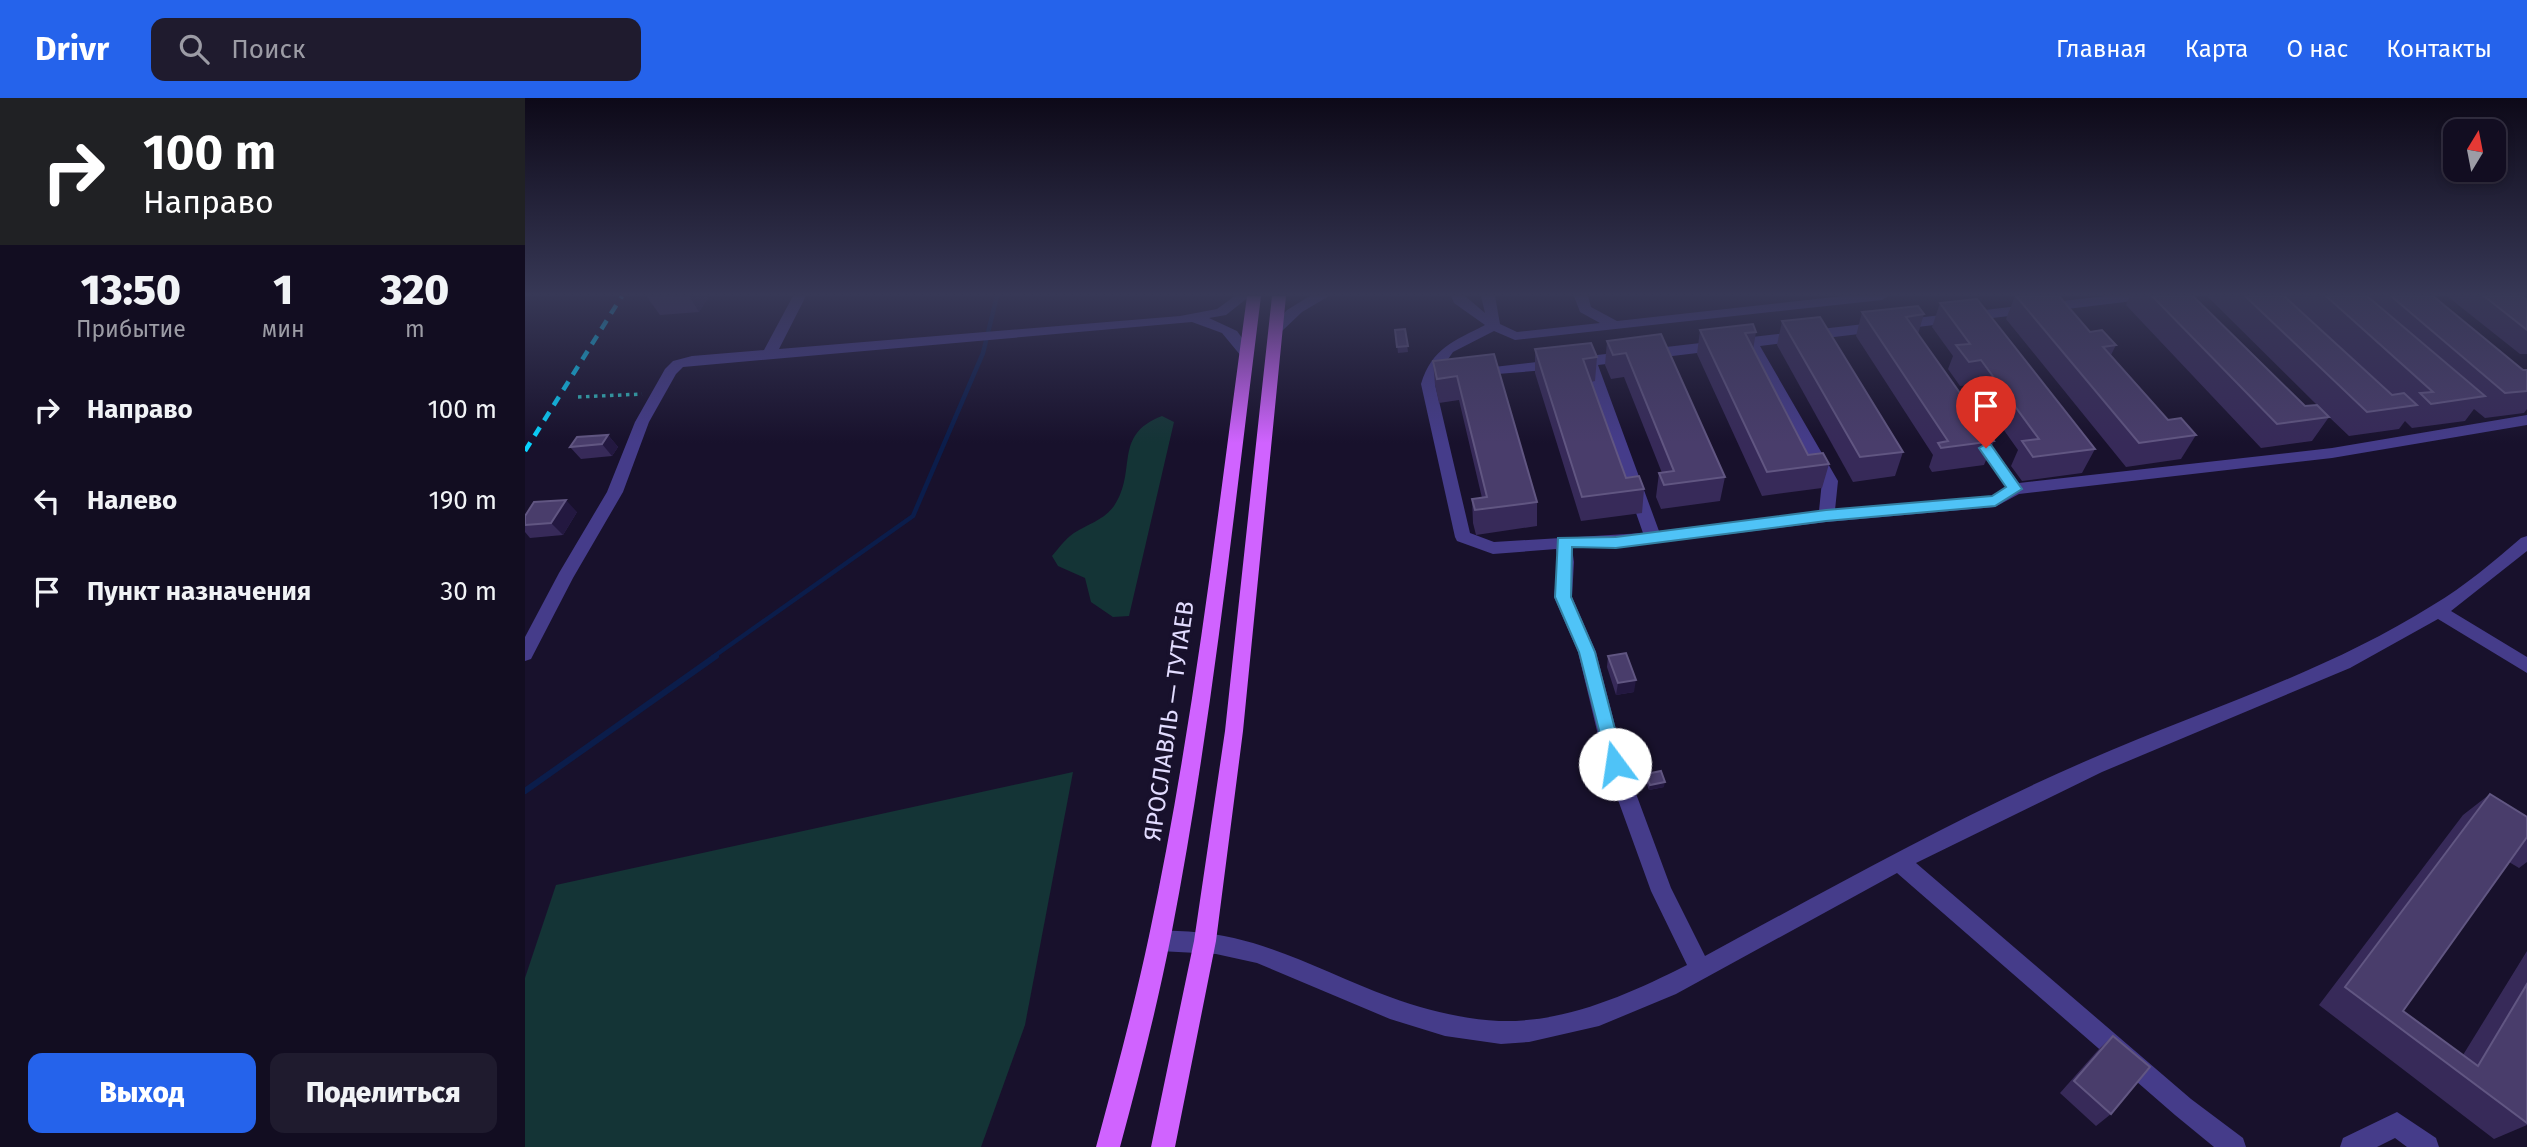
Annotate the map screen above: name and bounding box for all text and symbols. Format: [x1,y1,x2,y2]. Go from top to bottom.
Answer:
search box [151,18,641,81]
text: Drivr [35,29,109,69]
icon: search [175,30,213,68]
text: Поиск [231,34,305,65]
text: Главная [2056,35,2147,63]
text: Карта [2185,35,2248,63]
text: О нас [2286,35,2348,63]
text: Контакты [2386,35,2492,63]
north arrow [2443,119,2506,182]
map controls [2443,119,2506,182]
text: 100 m [143,123,276,182]
icon: right [28,126,119,217]
text: Направо [143,183,274,221]
text: 13:50 [81,265,181,315]
text: 1 [273,265,293,315]
text: 320 [381,265,449,315]
text: Прибытие [76,315,186,343]
text: мин [262,315,305,343]
text: m [405,315,425,343]
pin [1956,376,2016,448]
icon: arrive [1967,387,2005,425]
icon: right [28,391,66,429]
text: Направо [87,394,193,425]
text: 100 m [428,394,497,425]
icon: left [28,482,66,520]
text: Налево [87,485,177,516]
text: 190 m [428,485,497,516]
icon: arrive [28,573,66,611]
text: Пункт назначения [87,576,311,607]
text: 30 m [440,576,497,607]
street label: ЯРОСЛАВЛЬ — ТУТАЕВ [1138,599,1200,843]
position arrow [1578,727,1652,801]
button: Выход [28,1053,256,1133]
button: Поделиться [270,1053,497,1133]

